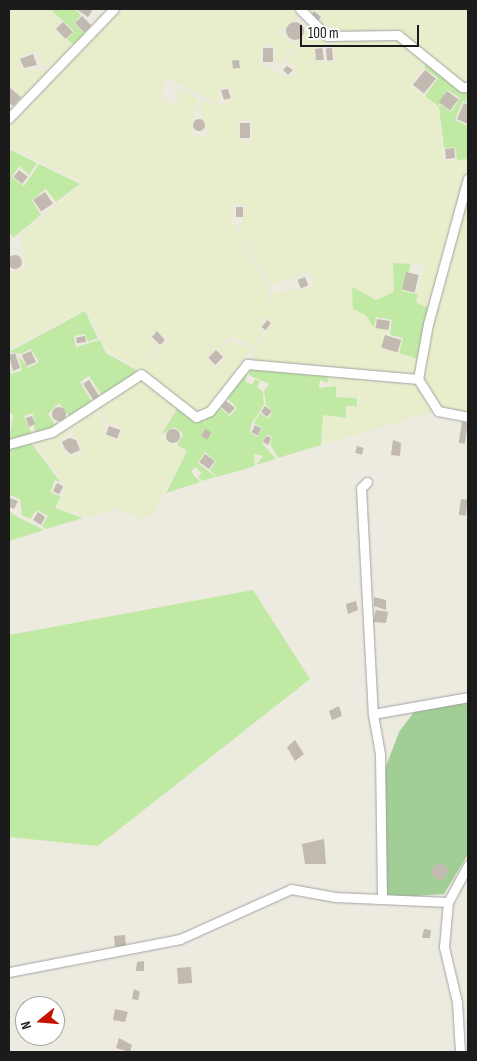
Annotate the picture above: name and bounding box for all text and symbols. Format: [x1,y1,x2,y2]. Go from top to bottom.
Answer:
scale bar [302,15,421,47]
text: 100 m [308,24,339,43]
north arrow [15,996,65,1046]
text: N [17,1019,35,1031]

